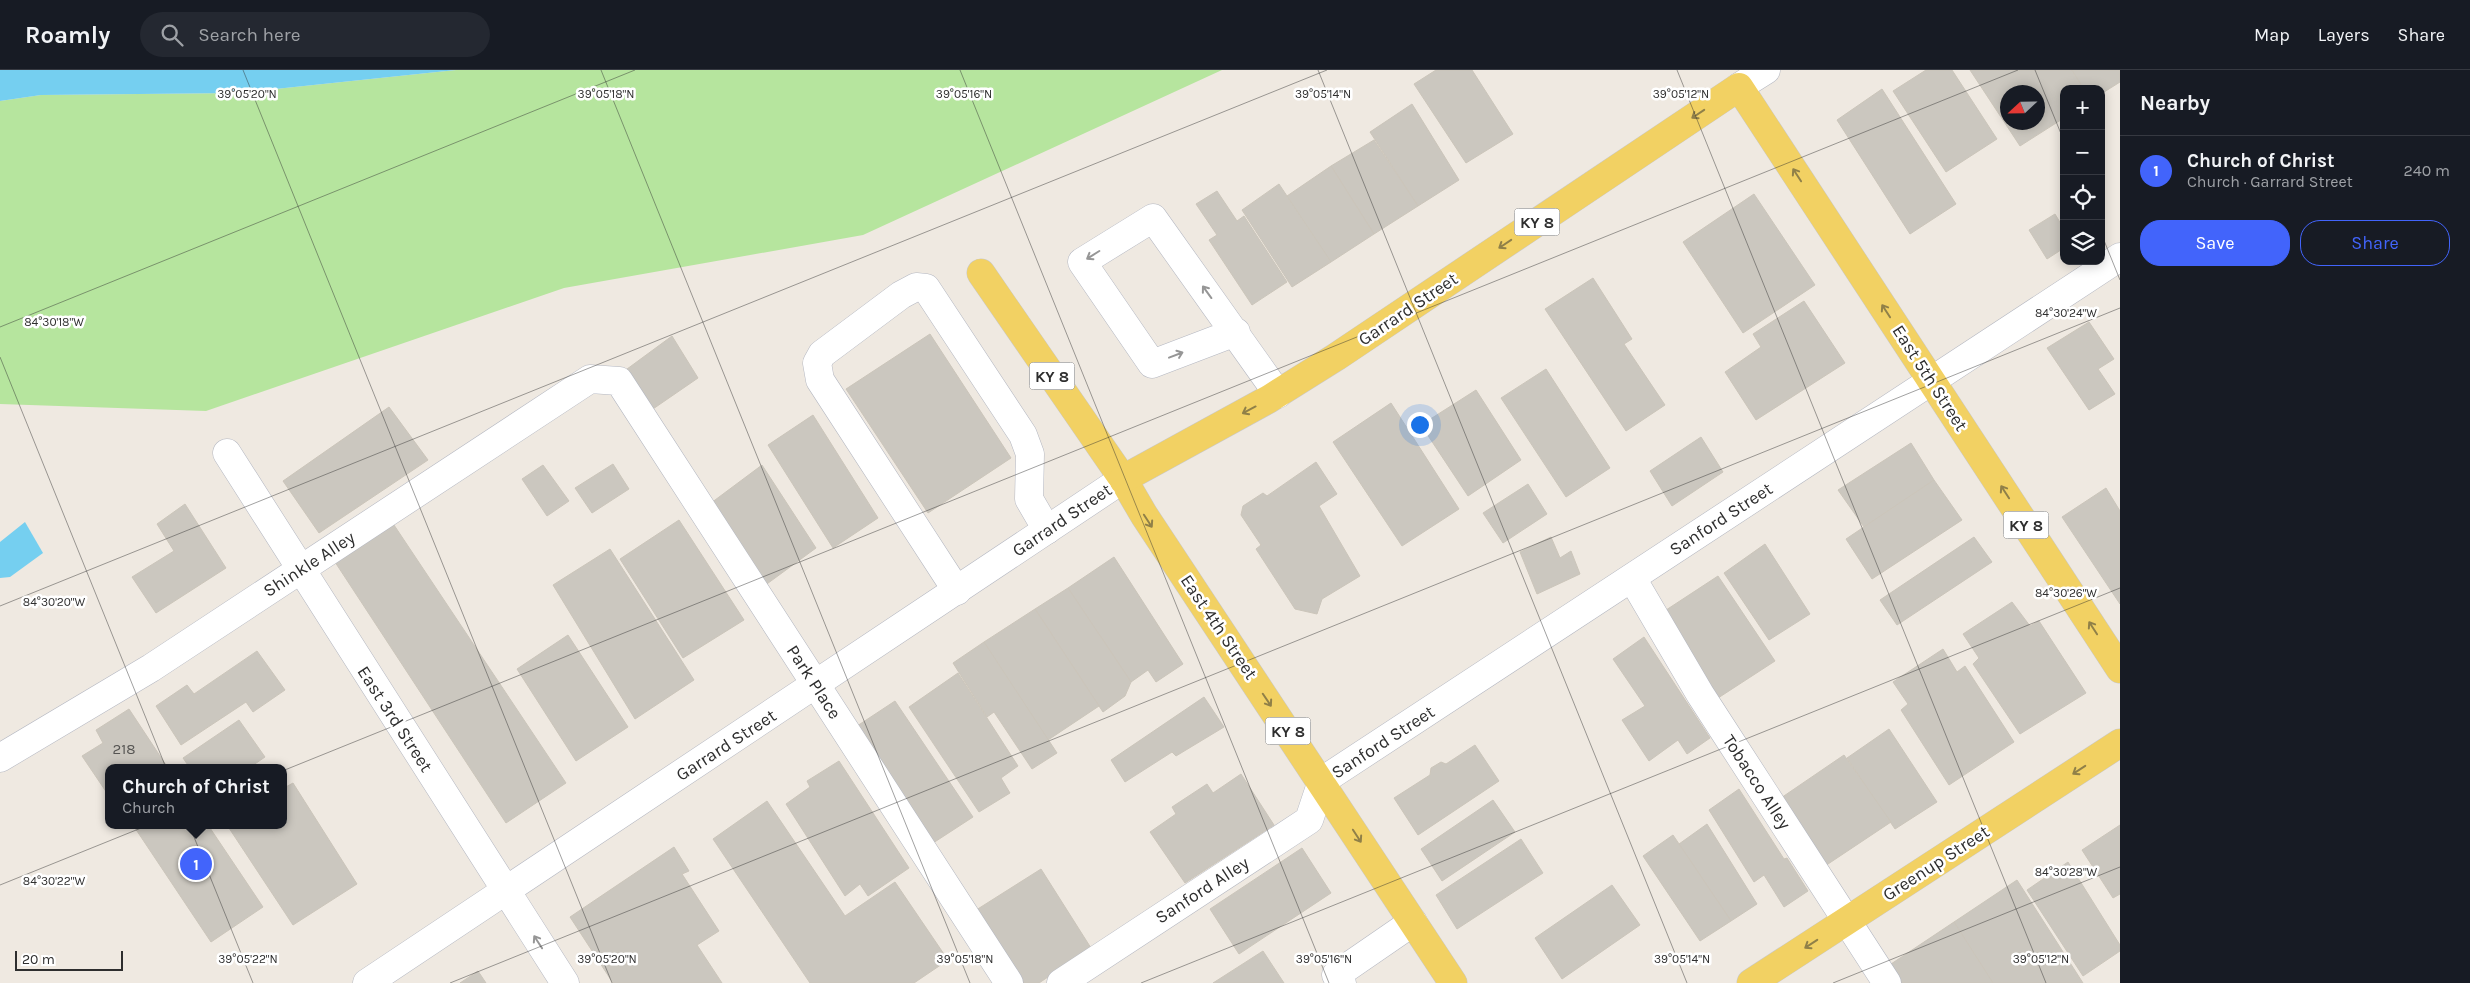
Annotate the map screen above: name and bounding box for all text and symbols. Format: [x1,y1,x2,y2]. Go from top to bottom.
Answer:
search box [140,12,490,57]
text: Roamly [25,21,110,49]
icon: search [158,21,186,49]
text: Search here [198,24,300,46]
text: Map [2254,24,2290,46]
text: Layers [2318,24,2370,46]
text: Share [2398,24,2445,46]
north arrow [2000,85,2045,130]
map controls [2060,85,2105,265]
button: + [2060,85,2105,130]
text: 39°05'20"N [217,87,277,101]
text: 39°05'18"N [578,87,634,101]
text: 39°05'16"N [936,87,992,101]
text: 39°05'14"N [1295,87,1351,101]
text: 39°05'12"N [1653,87,1709,101]
text: Nearby [2140,91,2210,115]
one-way arrow [1692,109,1706,119]
button: − [2060,130,2105,175]
text: Church of Christ [2187,150,2335,172]
text: 1 [2153,161,2159,180]
text: 240 m [2404,161,2450,180]
one-way arrow [1792,168,1802,182]
text: Church · Garrard Street [2187,172,2353,191]
button: locate [2060,175,2105,220]
road number: KY 8 [1514,208,1560,236]
button: layers [2060,220,2105,265]
button: Save [2140,220,2290,266]
button: Share [2300,220,2450,266]
one-way arrow [1499,239,1513,249]
one-way arrow [1087,251,1101,261]
street label: Garrard Street [1354,268,1462,350]
one-way arrow [1202,285,1212,299]
one-way arrow [1881,304,1891,318]
text: 84°30'24"W [2035,306,2097,320]
text: 84°30'18"W [24,315,84,329]
street label: East 5th Street [1888,321,1973,435]
one-way arrow [1168,350,1183,359]
road number: KY 8 [1030,362,1074,390]
one-way arrow [1242,405,1257,415]
your location [1407,412,1433,438]
street label: Sanford Street [1665,477,1777,560]
street label: Garrard Street [1008,479,1116,561]
one-way arrow [2000,486,2010,500]
road number: KY 8 [2004,512,2048,538]
one-way arrow [1143,514,1153,528]
street label: Shinkle Alley [259,526,359,602]
street label: East 4th Street [1176,570,1262,684]
text: 84°30'26"W [2035,586,2097,600]
text: 84°30'20"W [23,595,85,609]
one-way arrow [2088,622,2098,636]
street label: Park Place [782,641,846,723]
street label: East 3rd Street [353,662,438,776]
one-way arrow [1262,693,1273,707]
street label: Sanford Street [1327,700,1439,783]
street label: Garrard Street [672,704,781,786]
road number: KY 8 [1266,718,1310,744]
street label: Tobacco Alley [1718,730,1796,834]
house number: 218 [113,740,135,758]
popup [105,764,287,829]
one-way arrow [2072,764,2086,775]
text: Church of Christ [122,776,270,798]
text: Church [122,798,175,817]
street label: Greenup Street [1879,820,1994,906]
one-way arrow [1352,828,1362,842]
pin: 1 [180,845,212,883]
street label: Sanford Alley [1151,851,1253,928]
text: 84°30'28"W [2035,865,2098,879]
text: 84°30'22"W [23,874,85,888]
one-way arrow [533,935,544,949]
one-way arrow [1804,939,1818,949]
scale bar [15,948,122,971]
text: 20 m [22,951,55,968]
text: 39°05'22"N [218,952,278,966]
text: 39°05'20"N [577,952,637,966]
text: 39°05'18"N [937,952,993,966]
text: 39°05'16"N [1296,952,1352,966]
text: 39°05'14"N [1654,952,1710,966]
text: 39°05'12"N [2013,952,2069,966]

